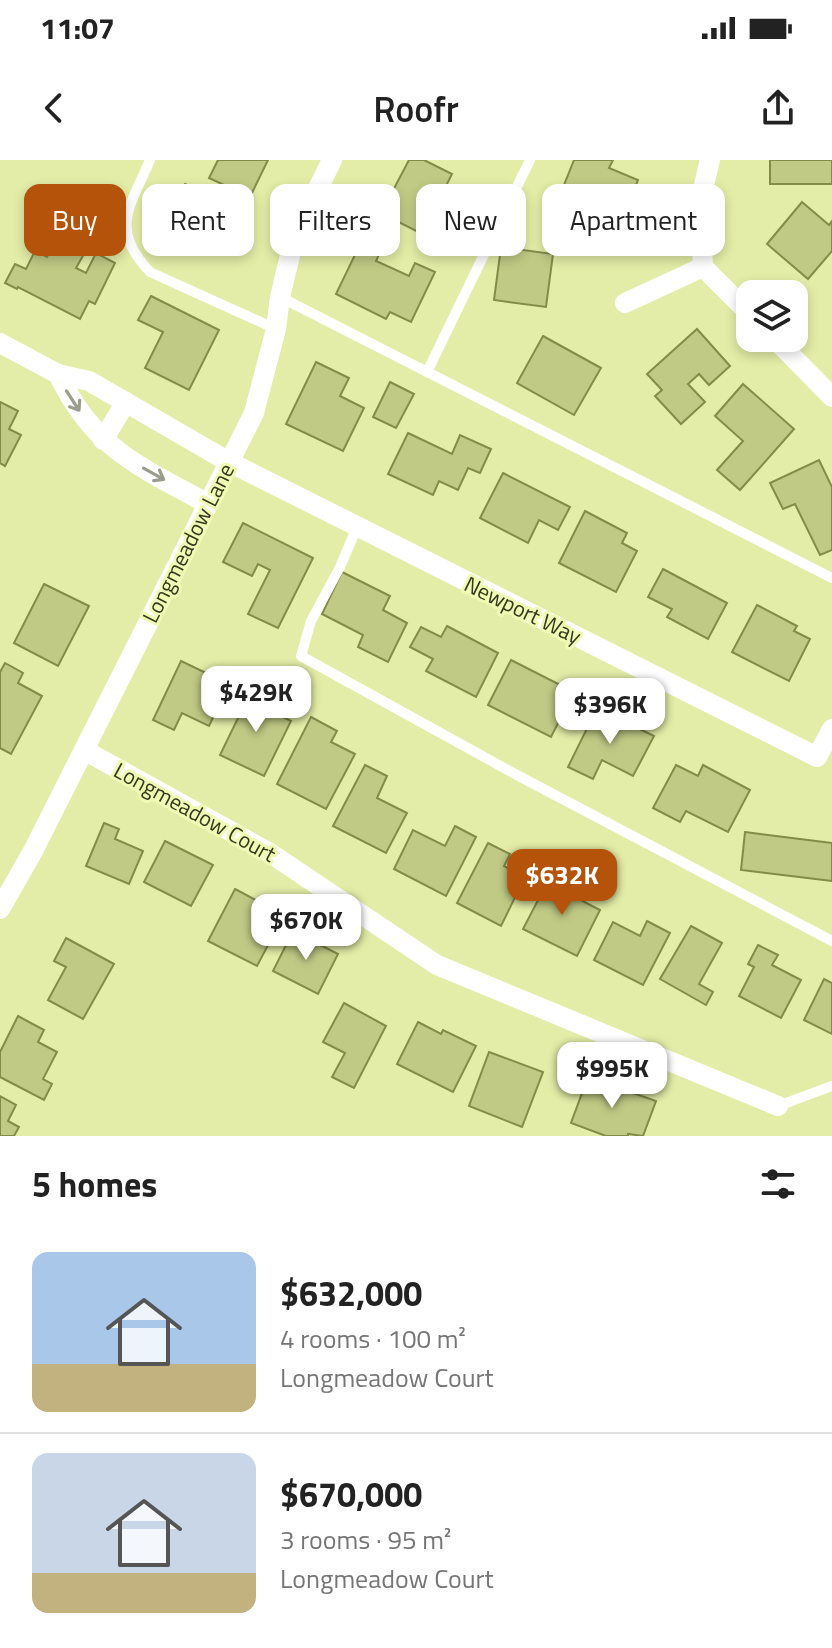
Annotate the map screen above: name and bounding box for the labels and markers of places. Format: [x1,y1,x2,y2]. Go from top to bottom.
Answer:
pin: $429K [200,666,312,734]
pin: $396K [554,678,666,746]
pin: $632K [506,849,618,917]
pin: $670K [250,894,362,962]
pin: $995K [556,1042,668,1110]

